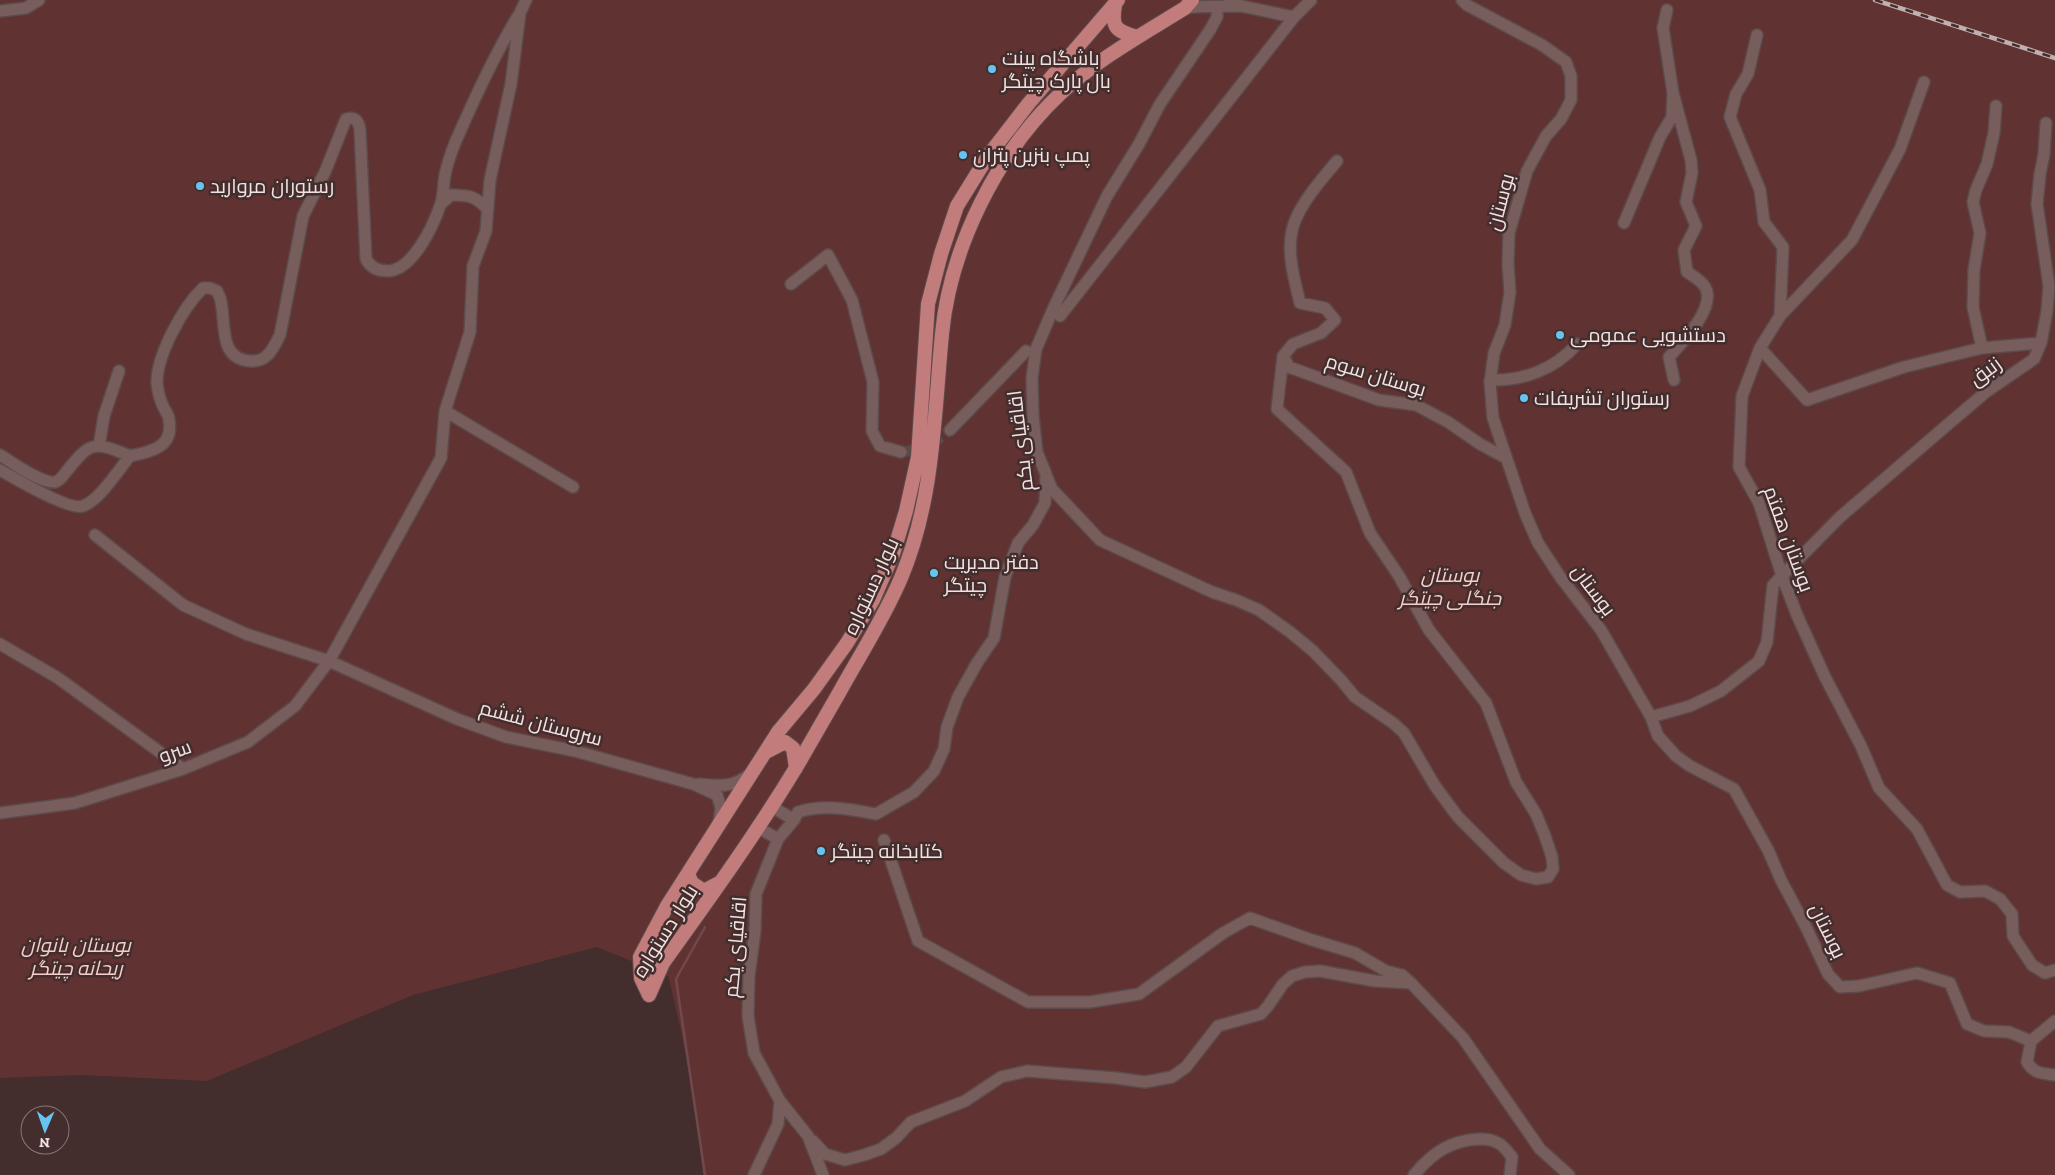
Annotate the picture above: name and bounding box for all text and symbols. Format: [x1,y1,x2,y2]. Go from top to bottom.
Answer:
place label: باشگاه پینت بال پارک چیتگر [1001,46,1111,94]
marker: باشگاه پینت بال پارک چیتگر [986,63,998,75]
place label: پمپ بنزین پتران [973,143,1090,168]
marker: پمپ بنزین پتران [957,149,969,161]
street label: بوستان [1481,171,1520,234]
place label: رستوران مروارید [210,174,334,199]
marker: رستوران مروارید [194,180,206,192]
place label: دستشویی عمومی [1570,323,1726,348]
marker: دستشویی عمومی [1554,329,1566,341]
street label: بوستان سوم [1322,348,1429,404]
street label: زنبق [1964,351,2007,392]
place label: رستوران تشریفات [1534,386,1670,411]
street label: اقاقیای یکم [1002,389,1040,493]
marker: رستوران تشریفات [1518,392,1530,404]
street label: بوستان هفتم [1757,483,1819,596]
street label: بلوار دستواره [838,534,904,638]
place label: دفتر مدیریت چیتگر [943,550,1039,598]
street label: بوستان [1566,559,1621,621]
park label: بوستان جنگلی چیتگر [1396,563,1502,612]
marker: دفتر مدیریت چیتگر [928,567,940,579]
street label: سروستان ششم [476,695,605,753]
street label: سرو [155,734,195,768]
place label: کتابخانه چیتگر [830,839,943,864]
marker: کتابخانه چیتگر [815,845,827,857]
street label: بلوار دستواره [627,880,703,982]
street label: اقاقیای یکم [719,895,753,999]
street label: بوستان [1803,899,1852,963]
park label: بوستان بانوان ریحانه چیتگر [21,933,133,982]
north arrow [20,1105,70,1155]
text: N [39,1134,50,1151]

